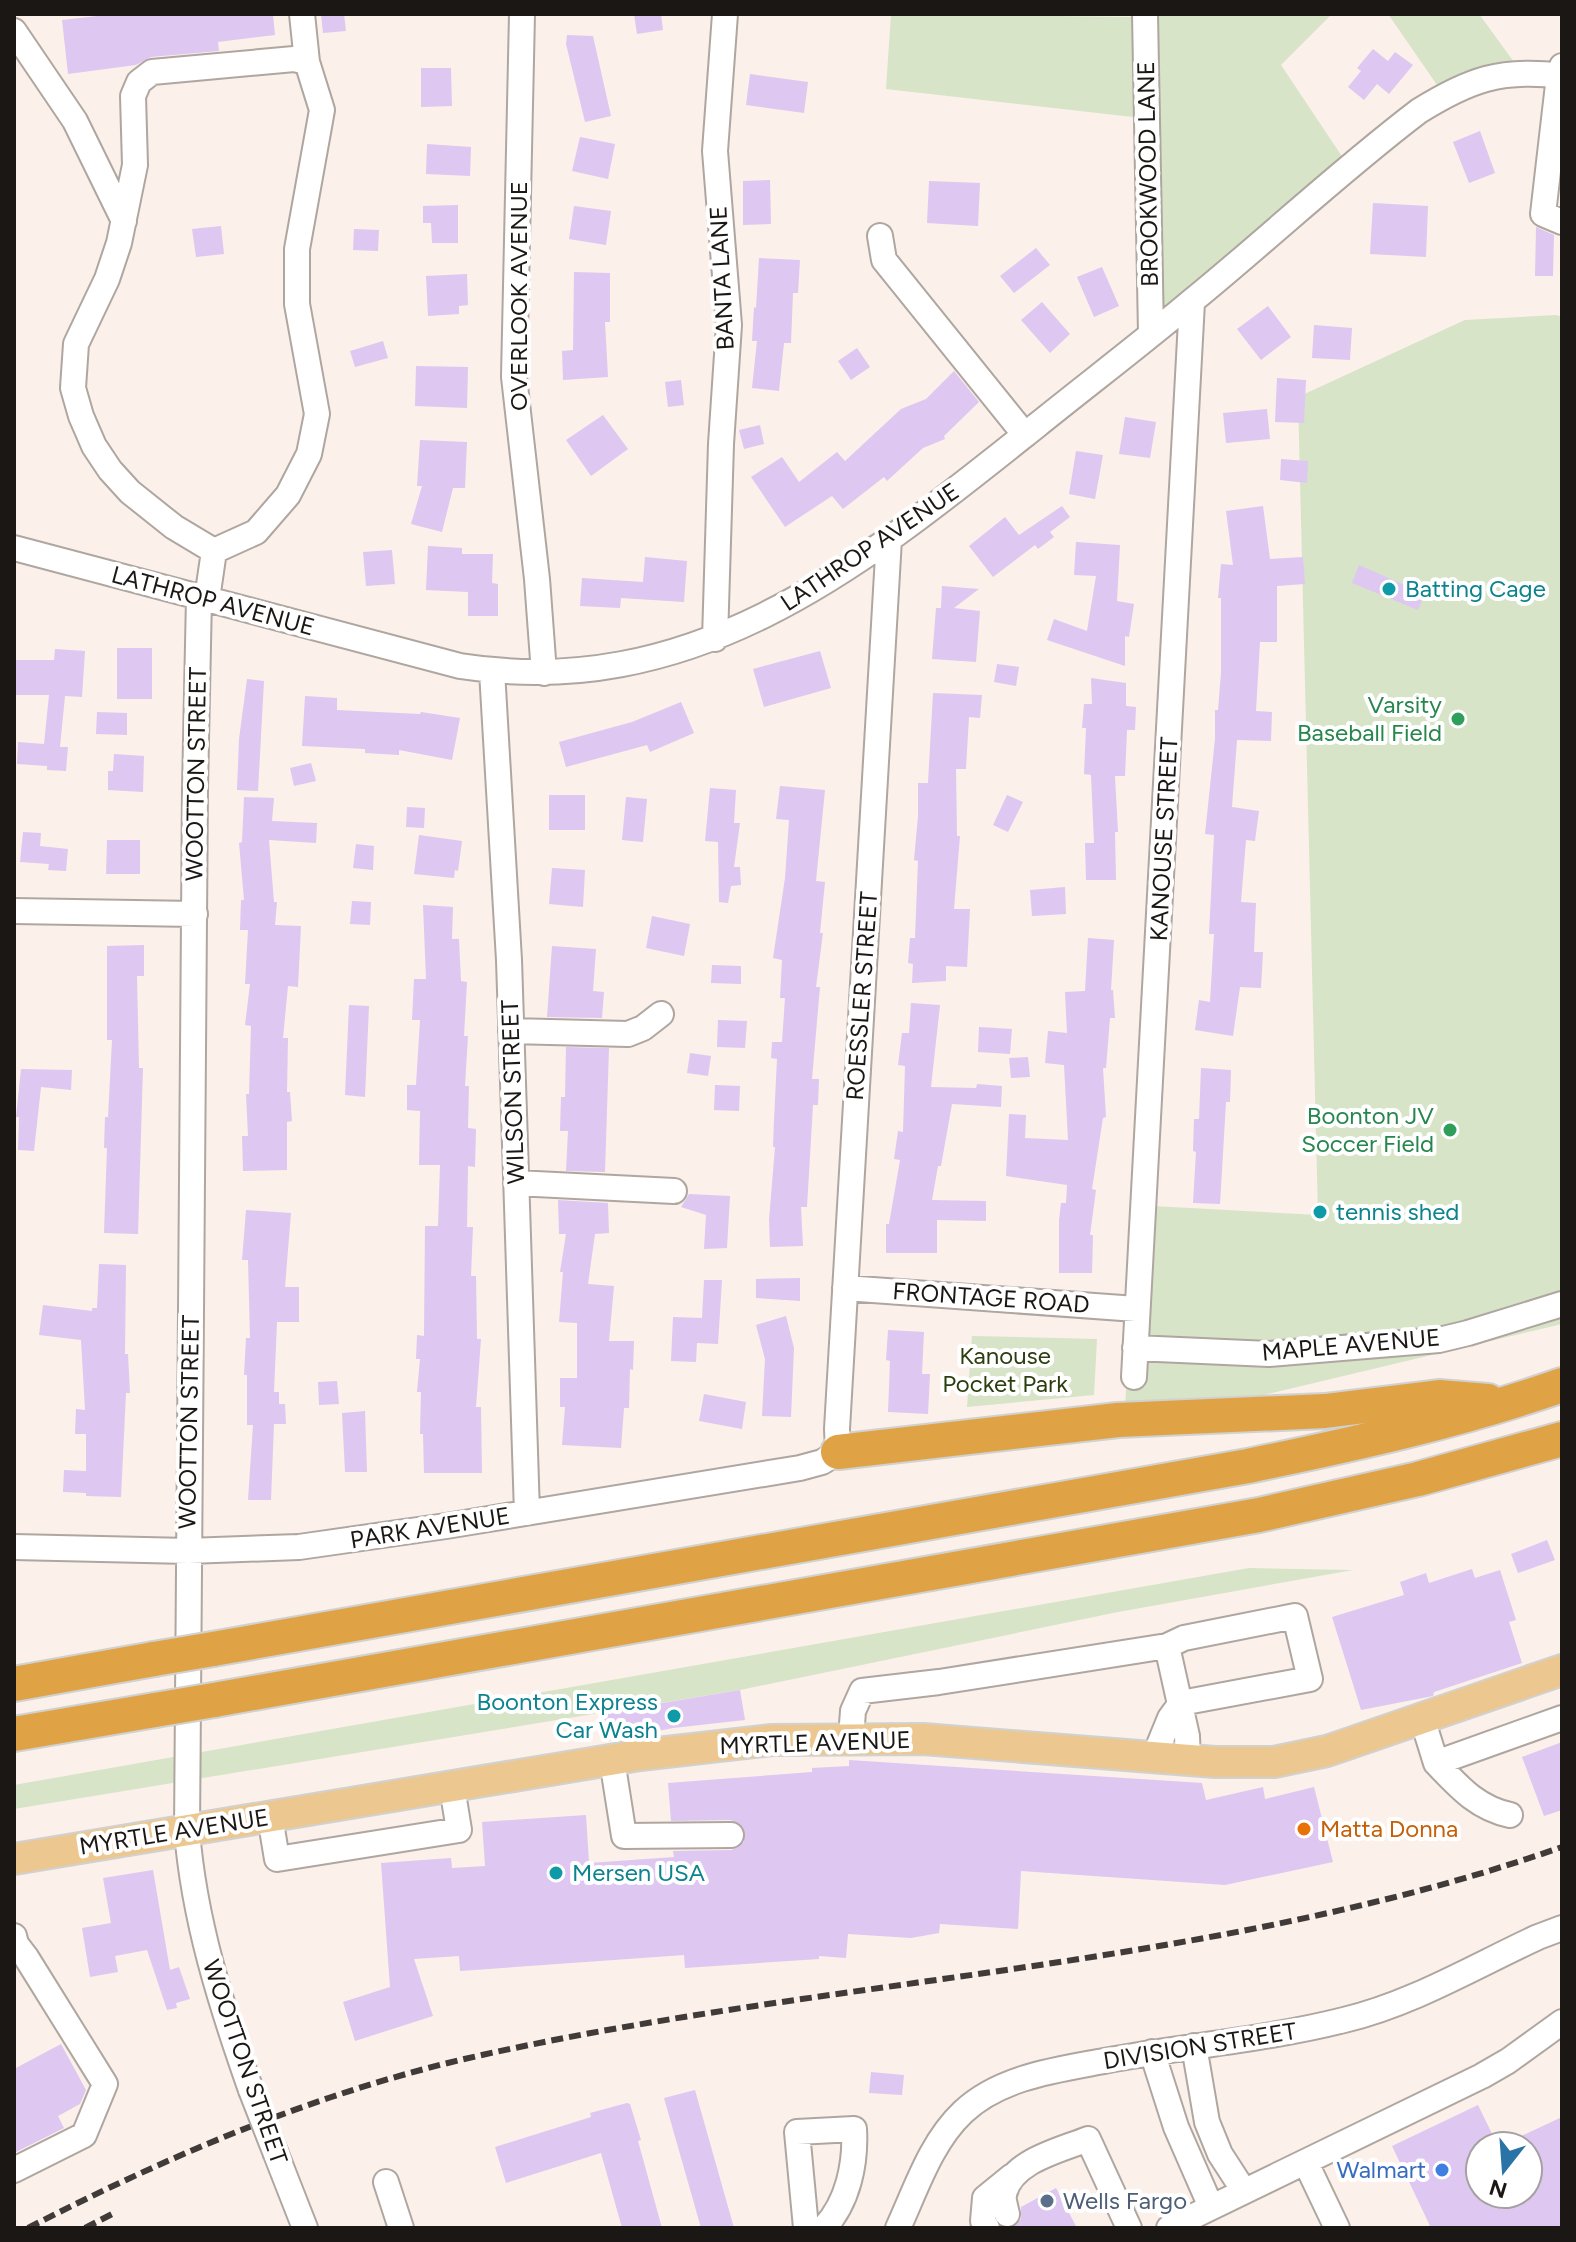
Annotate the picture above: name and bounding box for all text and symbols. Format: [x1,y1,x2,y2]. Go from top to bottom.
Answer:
street label: BROOKWOOD LANE [1131,61,1164,287]
street label: OVERLOOK AVENUE [504,181,533,411]
street label: BANTA LANE [703,205,740,351]
street label: LATHROP AVENUE [775,476,964,617]
street label: LATHROP AVENUE [108,559,318,642]
place label: Batting Cage [1405,574,1546,603]
marker: Batting Cage [1380,580,1398,598]
street label: WOOTTON STREET [179,667,212,881]
place label: Varsity Baseball Field [1297,690,1442,747]
marker: Varsity Baseball Field [1449,710,1467,728]
street label: KANOUSE STREET [1144,736,1183,942]
street label: ROESSLER STREET [840,890,883,1102]
street label: WILSON STREET [495,999,530,1185]
place label: Boonton JV Soccer Field [1301,1101,1434,1158]
marker: Boonton JV Soccer Field [1441,1121,1459,1139]
place label: tennis shed [1336,1197,1459,1226]
marker: tennis shed [1311,1203,1329,1221]
street label: FRONTAGE ROAD [892,1276,1090,1319]
street label: WOOTTON STREET [172,1315,205,1529]
street label: MAPLE AVENUE [1261,1322,1441,1367]
park label: Kanouse Pocket Park [942,1341,1068,1398]
street label: PARK AVENUE [348,1501,512,1554]
place label: Boonton Express Car Wash [476,1687,658,1744]
marker: Boonton Express Car Wash [665,1707,683,1725]
street label: MYRTLE AVENUE [719,1725,911,1760]
street label: MYRTLE AVENUE [77,1802,271,1861]
place label: Matta Donna [1320,1814,1458,1843]
marker: Matta Donna [1295,1820,1313,1838]
place label: Mersen USA [572,1858,706,1887]
marker: Mersen USA [547,1864,565,1882]
street label: WOOTTON STREET [197,1956,294,2168]
street label: DIVISION STREET [1101,2016,1299,2075]
north arrow [1464,2130,1544,2210]
place label: Walmart [1337,2155,1426,2184]
marker: Walmart [1433,2161,1451,2179]
text: N [1486,2173,1510,2204]
place label: Wells Fargo [1063,2186,1187,2215]
marker: Wells Fargo [1038,2192,1056,2210]

